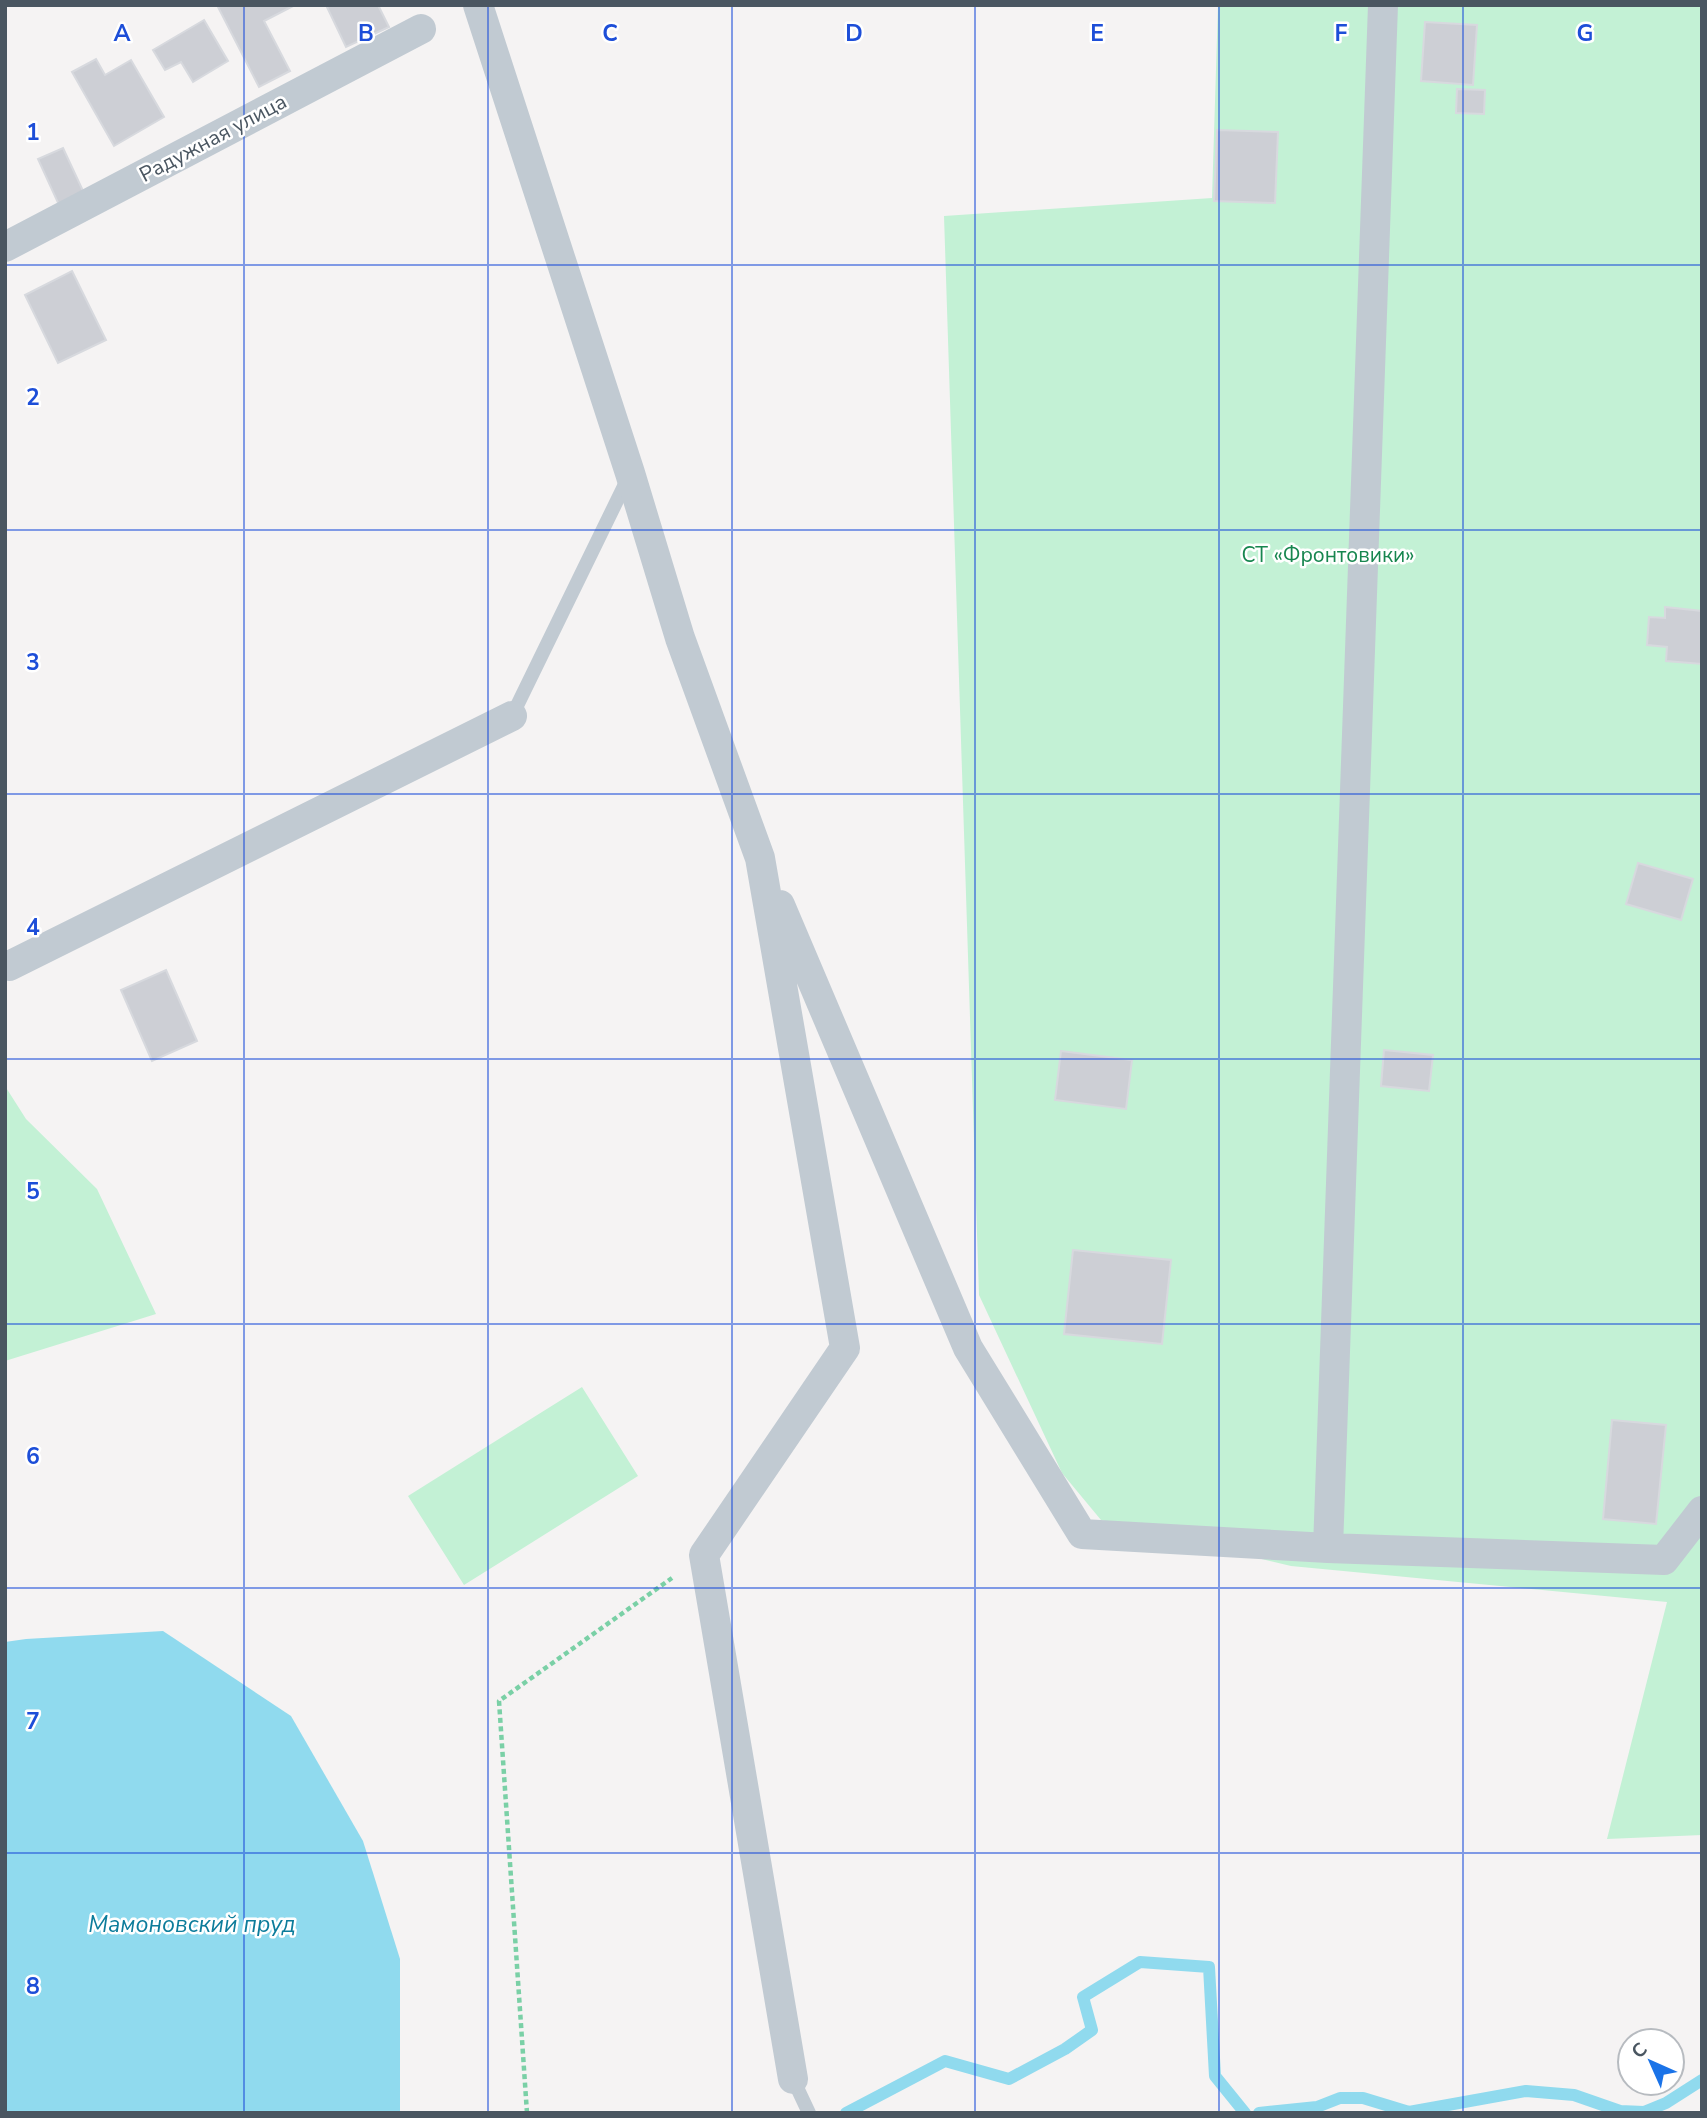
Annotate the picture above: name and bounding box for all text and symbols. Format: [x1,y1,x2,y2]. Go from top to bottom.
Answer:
text: A [113,18,131,49]
text: B [358,18,374,49]
text: C [602,18,618,49]
text: D [845,18,863,49]
text: E [1090,18,1104,49]
text: F [1335,18,1348,49]
text: G [1577,18,1593,49]
street label: Радужная улица [134,87,292,189]
text: 1 [26,117,40,148]
text: 2 [26,382,40,413]
park label: СТ «Фронтовики» [1241,541,1415,569]
text: 3 [26,647,40,678]
text: 4 [26,912,40,943]
text: 5 [26,1176,40,1207]
text: 6 [26,1441,40,1472]
text: 7 [26,1706,40,1737]
water label: Мамоновский пруд [88,1909,296,1940]
text: 8 [26,1971,40,2002]
north arrow [1616,2027,1686,2097]
text: С [1626,2037,1654,2064]

